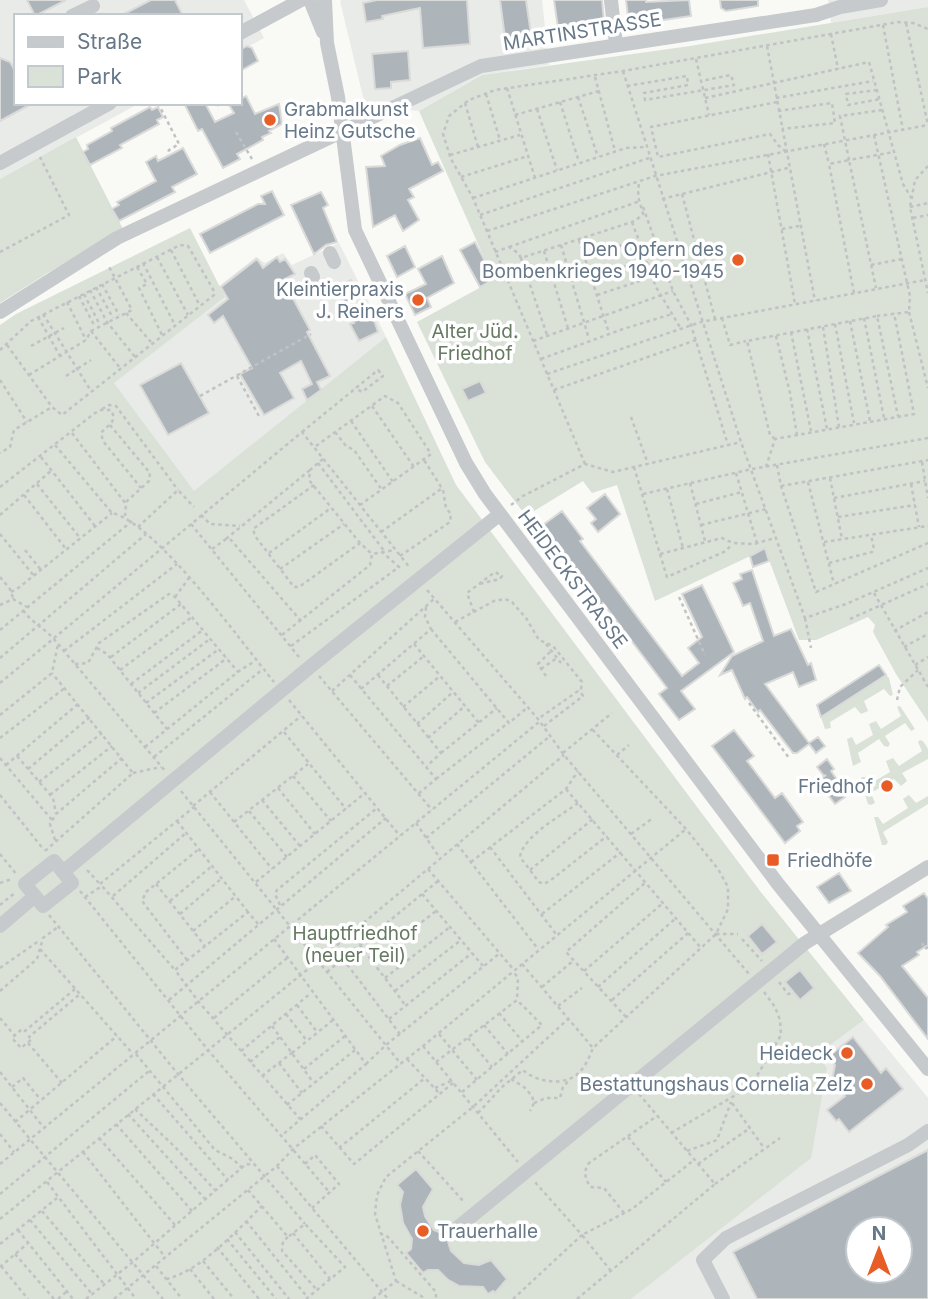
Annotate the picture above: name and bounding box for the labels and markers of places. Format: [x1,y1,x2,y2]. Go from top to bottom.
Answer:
place label: Grabmalkunst Heinz Gutsche [284,98,416,143]
marker: Grabmalkunst Heinz Gutsche [262,112,278,128]
place label: Den Opfern des Bombenkrieges 1940-1945 [482,238,724,283]
marker: Den Opfern des Bombenkrieges 1940-1945 [730,252,746,268]
place label: Kleintierpraxis J. Reiners [276,278,404,323]
marker: Kleintierpraxis J. Reiners [410,292,426,308]
place label: Friedhof [798,775,873,798]
marker: Friedhof [879,778,895,794]
place label: Friedhöfe [787,849,873,872]
marker: Friedhöfe [765,852,781,868]
place label: Heideck [759,1042,834,1065]
marker: Heideck [839,1045,855,1061]
place label: Bestattungshaus Cornelia Zelz [580,1073,853,1096]
marker: Bestattungshaus Cornelia Zelz [859,1076,875,1092]
place label: Trauerhalle [437,1220,538,1243]
marker: Trauerhalle [415,1223,431,1239]

